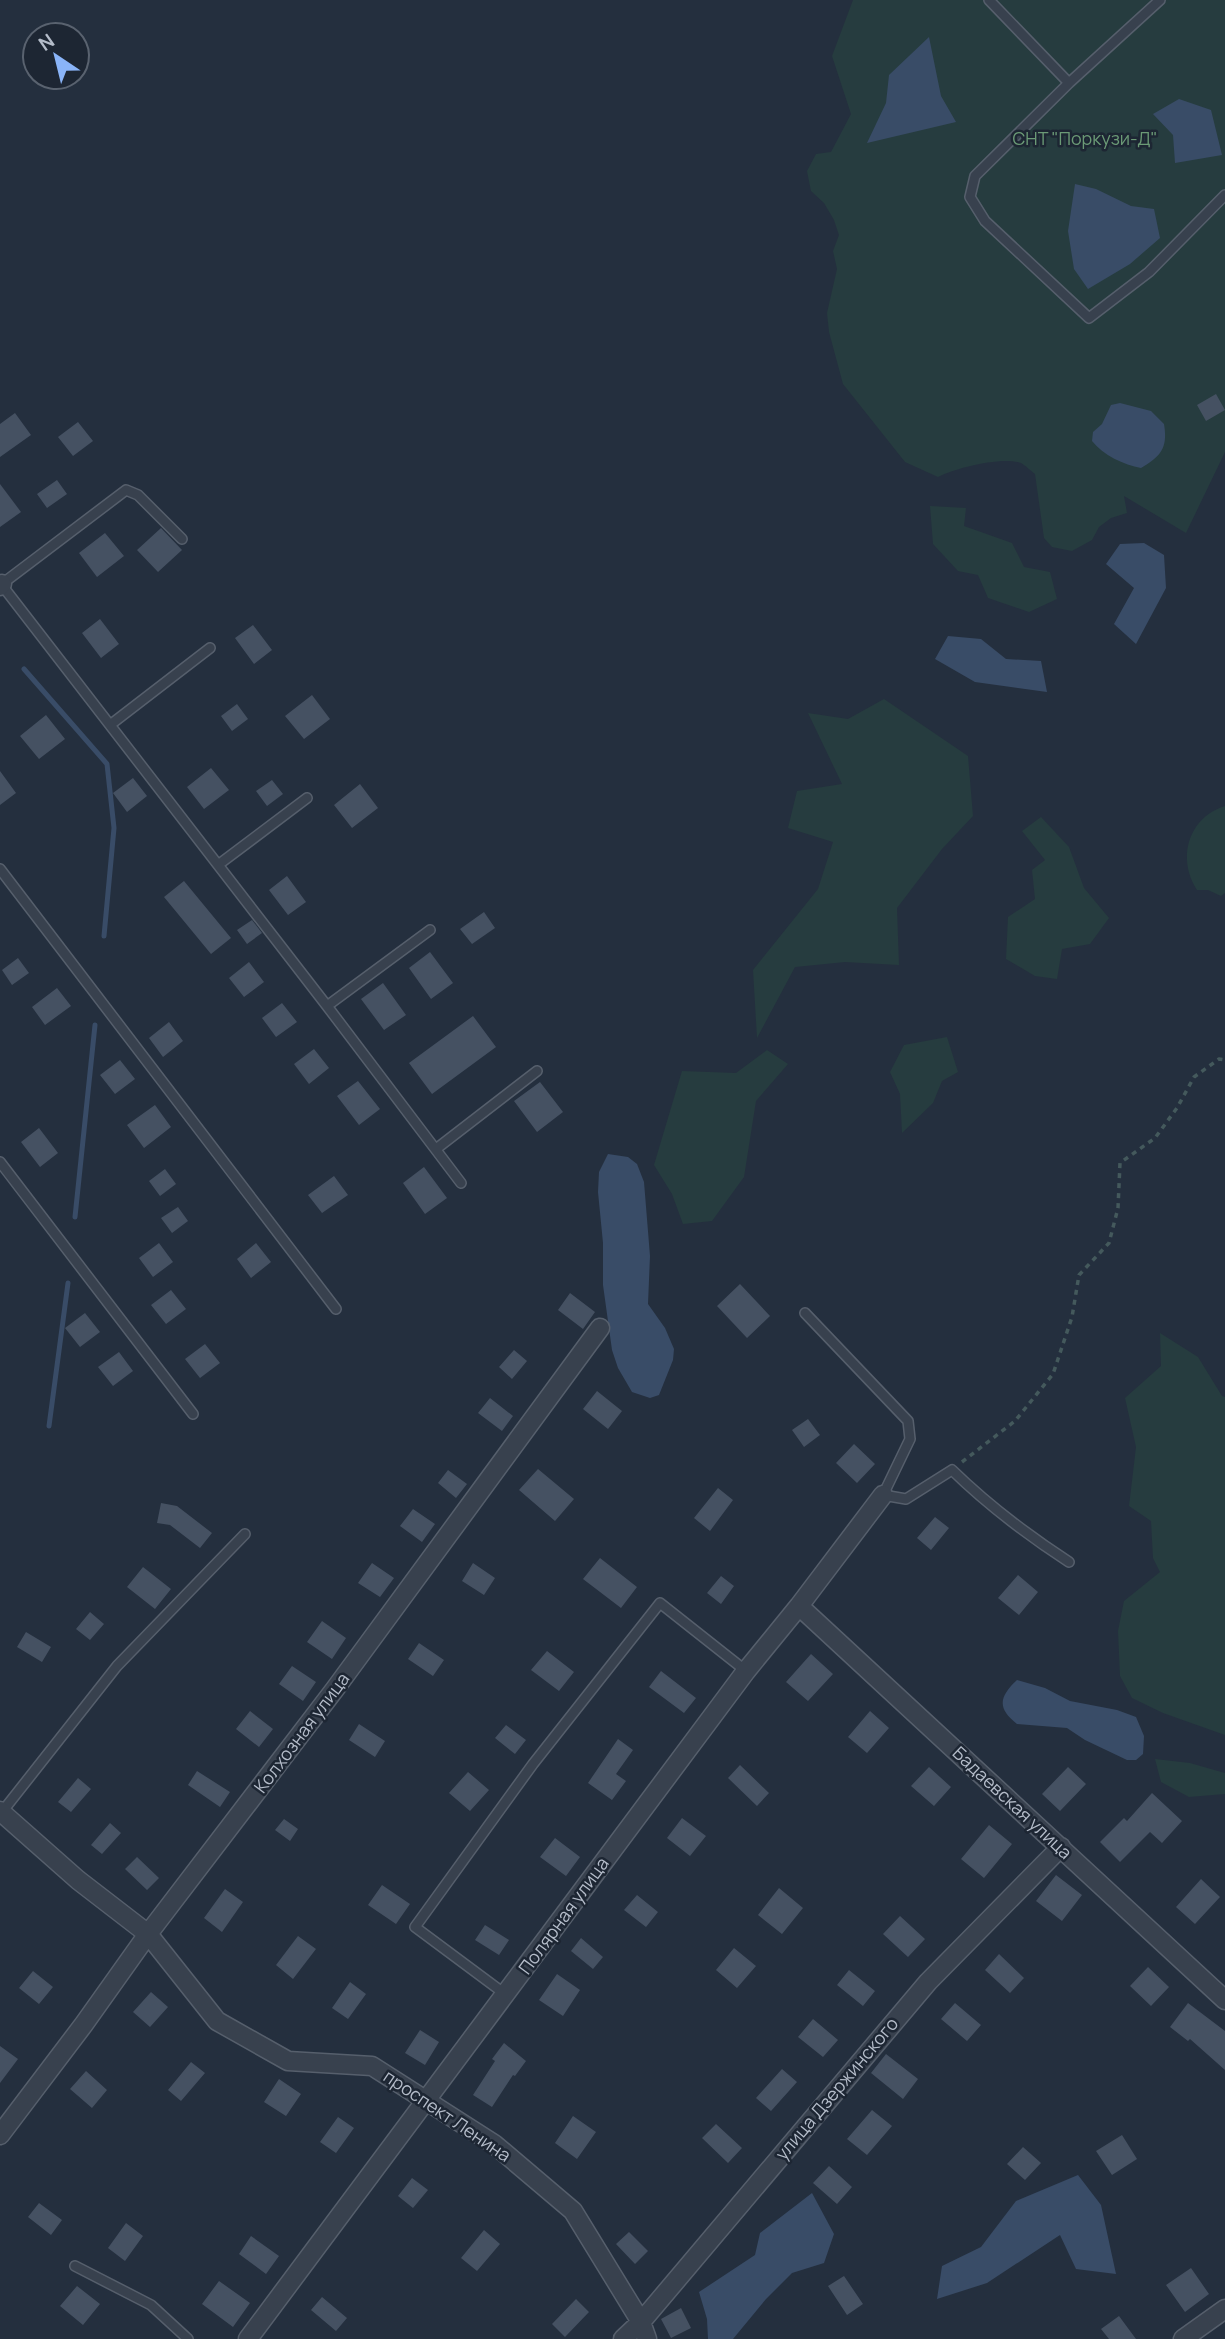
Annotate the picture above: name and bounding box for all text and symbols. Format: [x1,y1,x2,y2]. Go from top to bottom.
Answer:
north arrow [21,21,91,91]
text: N [33,28,59,57]
park label: СНТ "Поркузи-Д" [1012,126,1158,150]
street label: Колхозная улица [248,1667,354,1797]
street label: Бадаевская улица [948,1741,1078,1864]
street label: Полярная улица [513,1852,614,1979]
street label: улица Дзержинского [769,2012,903,2165]
street label: проспект Ленина [379,2064,516,2167]

